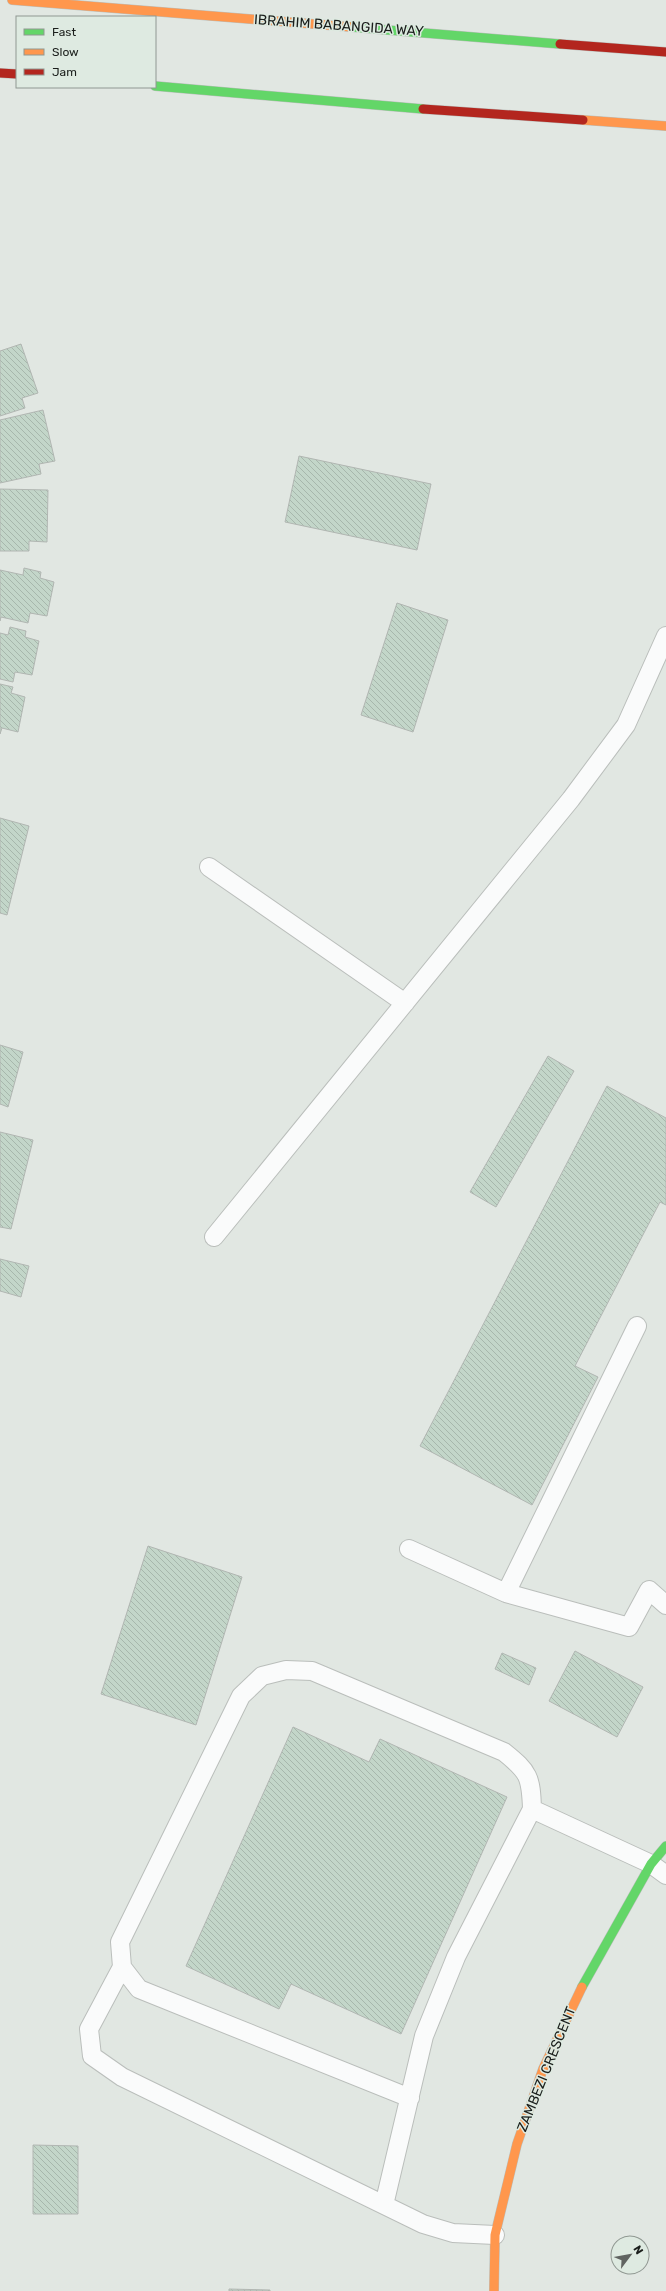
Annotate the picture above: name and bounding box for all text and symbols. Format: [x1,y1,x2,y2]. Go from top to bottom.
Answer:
street label: IBRAHIM BABANGIDA WAY [253,11,425,40]
legend [16,16,156,88]
text: Fast [52,25,76,39]
text: Slow [52,45,79,59]
text: Jam [52,65,77,79]
street label: ZAMBEZI CRESCENT [514,2004,579,2134]
north arrow [610,2235,650,2275]
text: N [630,2243,646,2257]

